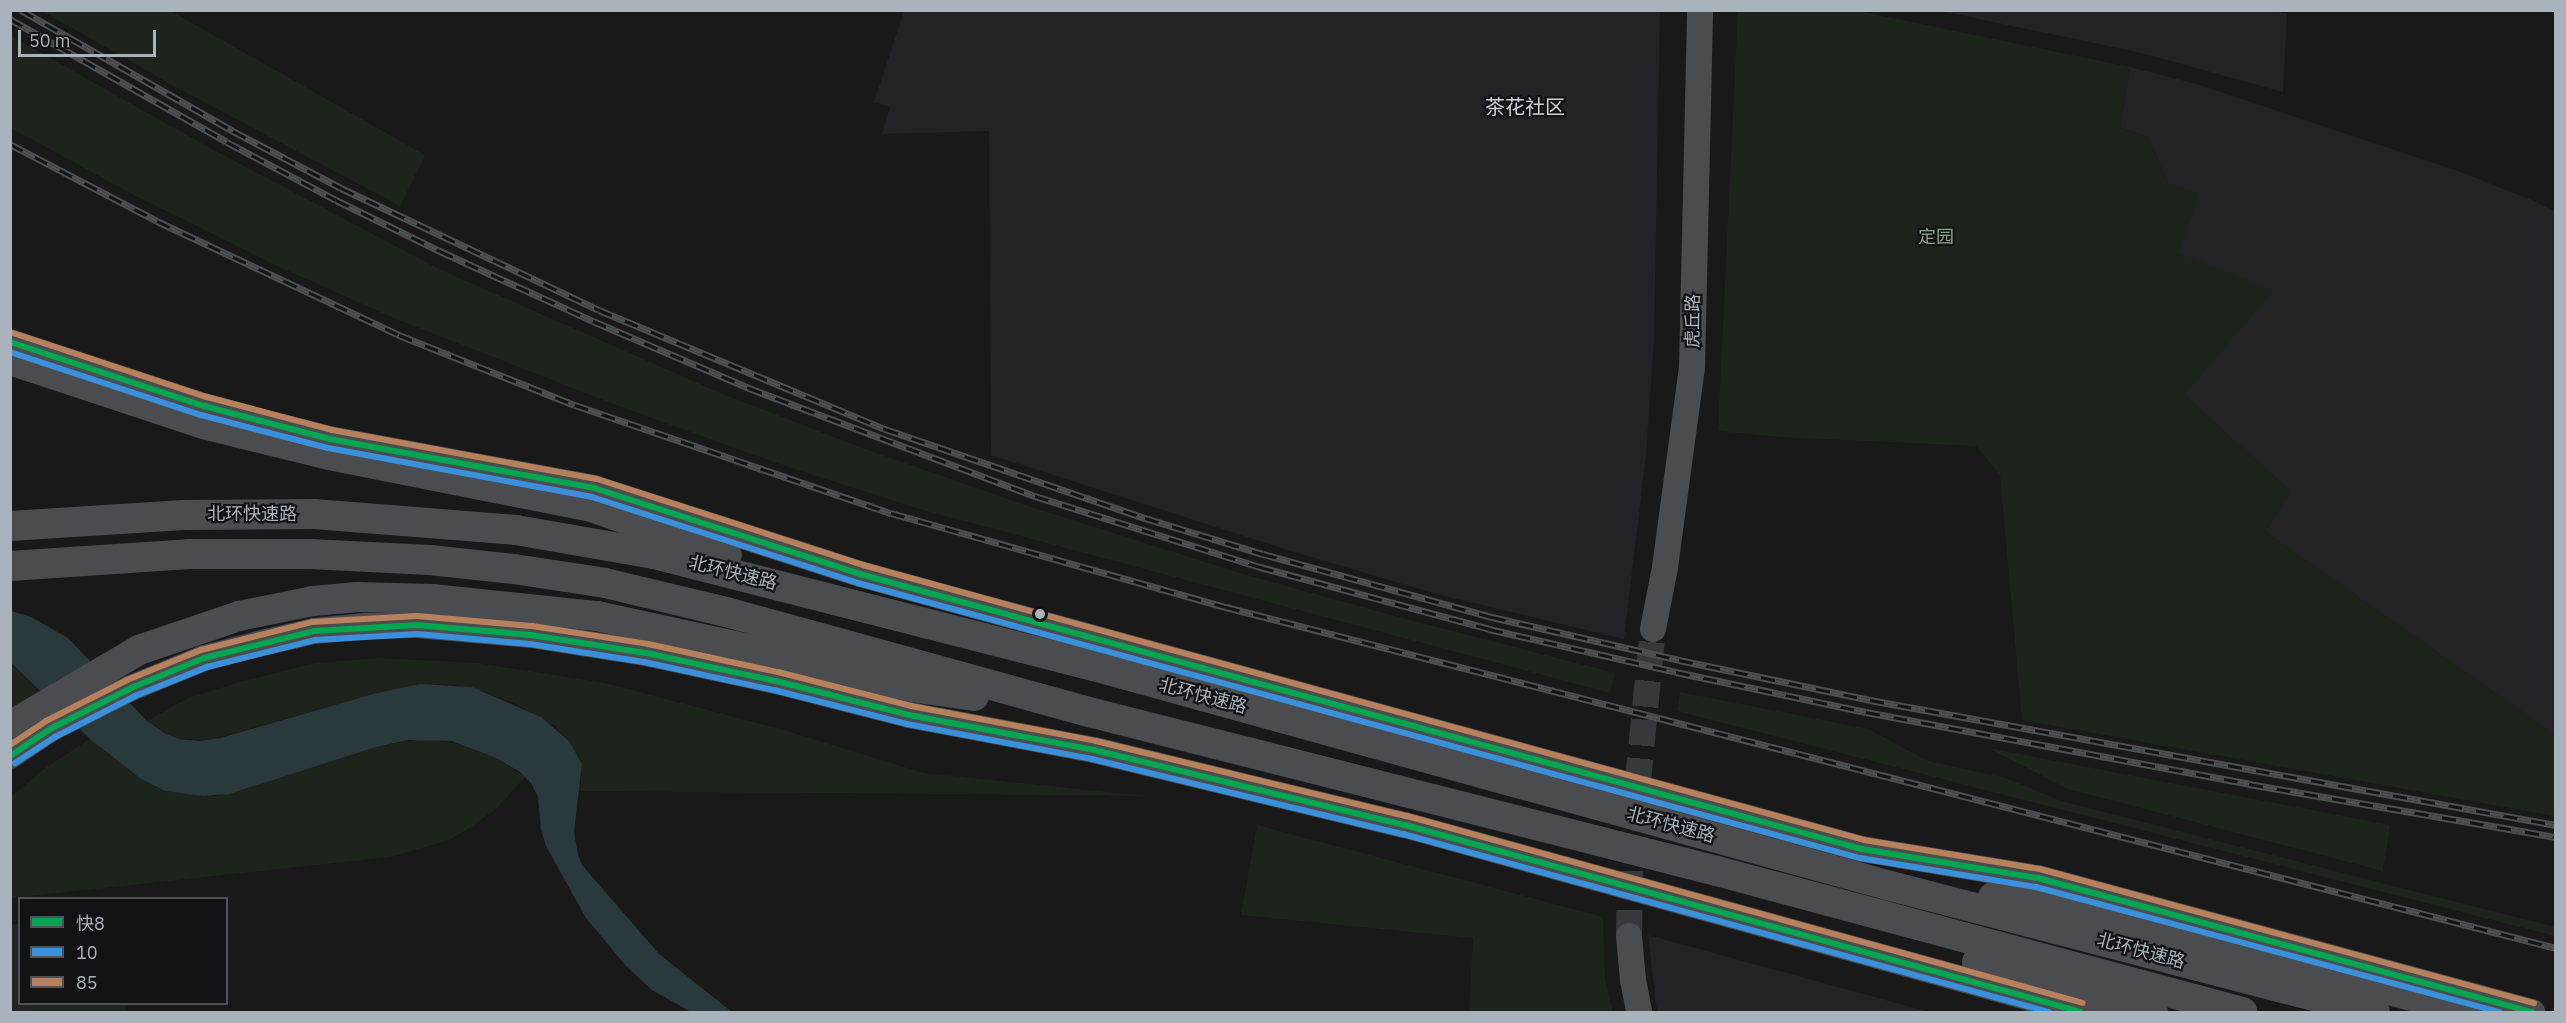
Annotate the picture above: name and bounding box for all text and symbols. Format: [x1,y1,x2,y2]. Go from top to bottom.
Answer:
scale bar [21,18,159,56]
text: 50 m [29,29,71,52]
district label: 茶花社区 [1485,94,1565,118]
park label: 定园 [1918,226,1954,248]
street label: 虎丘路 [1682,294,1704,348]
street label: 北环快速路 [207,503,297,525]
street label: 北环快速路 [687,552,779,594]
unlabelled marker [1034,608,1046,620]
street label: 北环快速路 [1157,674,1249,718]
street label: 北环快速路 [1625,803,1717,847]
legend [18,897,228,1005]
text: 快8 [76,912,105,935]
street label: 北环快速路 [2095,929,2187,973]
text: 10 [76,941,98,964]
text: 85 [76,971,98,994]

